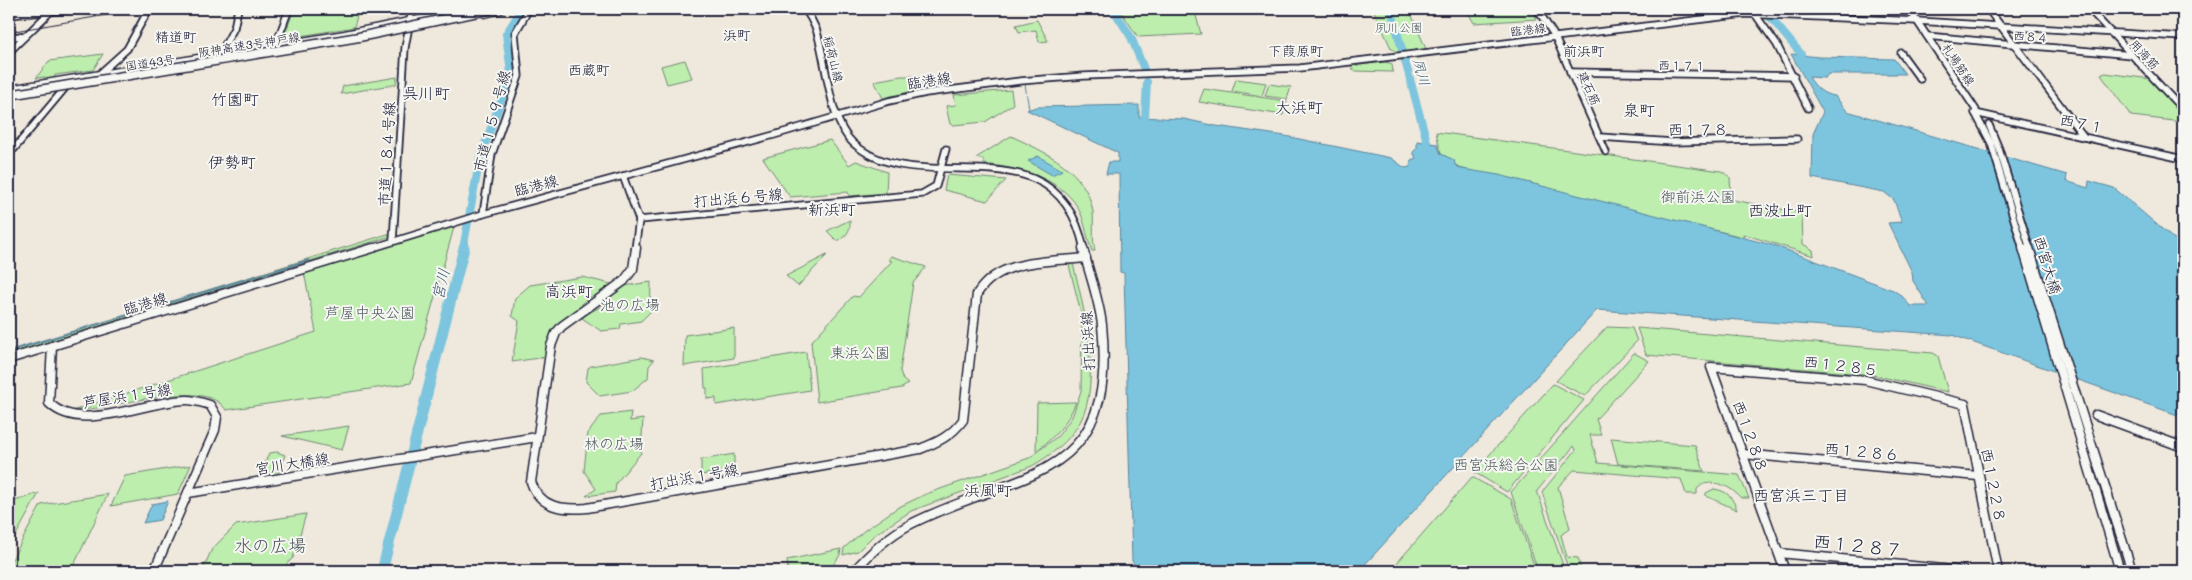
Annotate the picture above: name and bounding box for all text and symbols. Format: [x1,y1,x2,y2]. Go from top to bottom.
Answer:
park label: 夙川公園 [1375,19,1423,35]
street label: 臨港線 [1509,19,1547,39]
district label: 浜町 [723,25,751,44]
street label: 西８４ [2012,26,2050,46]
district label: 精道町 [155,27,197,46]
street label: 阪神高速3号神戸線 [197,28,301,60]
street label: 稲荷山線 [820,34,848,84]
street label: 用海筋 [2127,35,2163,73]
street label: 札場筋線 [1939,40,1979,88]
district label: 下葭原町 [1268,41,1324,60]
district label: 前浜町 [1563,41,1605,60]
street label: 国道43号 [124,50,176,74]
water label: 夙川 [1409,56,1435,88]
street label: 西１７１ [1658,57,1706,73]
district label: 西蔵町 [568,60,610,79]
street label: 臨港線 [905,67,953,93]
street label: 市道１５９号線 [468,68,514,174]
street label: 建石筋 [1575,68,1605,108]
district label: 呉川町 [402,82,450,103]
district label: 竹園町 [211,88,259,109]
district label: 大浜町 [1275,96,1323,117]
district label: 泉町 [1623,99,1655,120]
street label: 市道１８４号線 [373,101,399,207]
street label: 西７１ [2058,109,2106,137]
street label: 西１７８ [1668,119,1728,139]
district label: 伊勢町 [208,151,256,172]
street label: 臨港線 [512,170,560,200]
street label: 打出浜６号線 [692,183,784,211]
park label: 御前浜公園 [1660,186,1736,206]
district label: 新浜町 [808,198,856,219]
district label: 西波止町 [1748,199,1812,220]
street label: 西宮大橋 [2030,233,2066,297]
water label: 宮川 [426,266,454,302]
district label: 高浜町 [545,280,593,301]
street label: 臨港線 [121,287,169,319]
park label: 池の広場 [600,294,660,314]
park label: 芦屋中央公園 [325,302,415,322]
street label: 打出浜線 [1075,311,1099,371]
park label: 東浜公園 [830,342,890,362]
street label: 西１２８５ [1803,351,1879,379]
street label: 芦屋浜１号線 [81,378,173,412]
street label: 西１２８８ [1729,397,1773,475]
park label: 林の広場 [584,433,644,453]
street label: 西１２８６ [1824,438,1900,464]
street label: 西１２２８ [1977,446,2011,524]
street label: 宮川大橋線 [253,447,331,479]
park label: 西宮浜総合公園 [1453,454,1559,474]
street label: 打出浜１号線 [648,458,740,494]
district label: 浜風町 [964,479,1012,500]
district label: 西宮浜三丁目 [1753,484,1849,505]
street label: 西１２８７ [1812,528,1904,562]
park label: 水の広場 [234,533,306,557]

